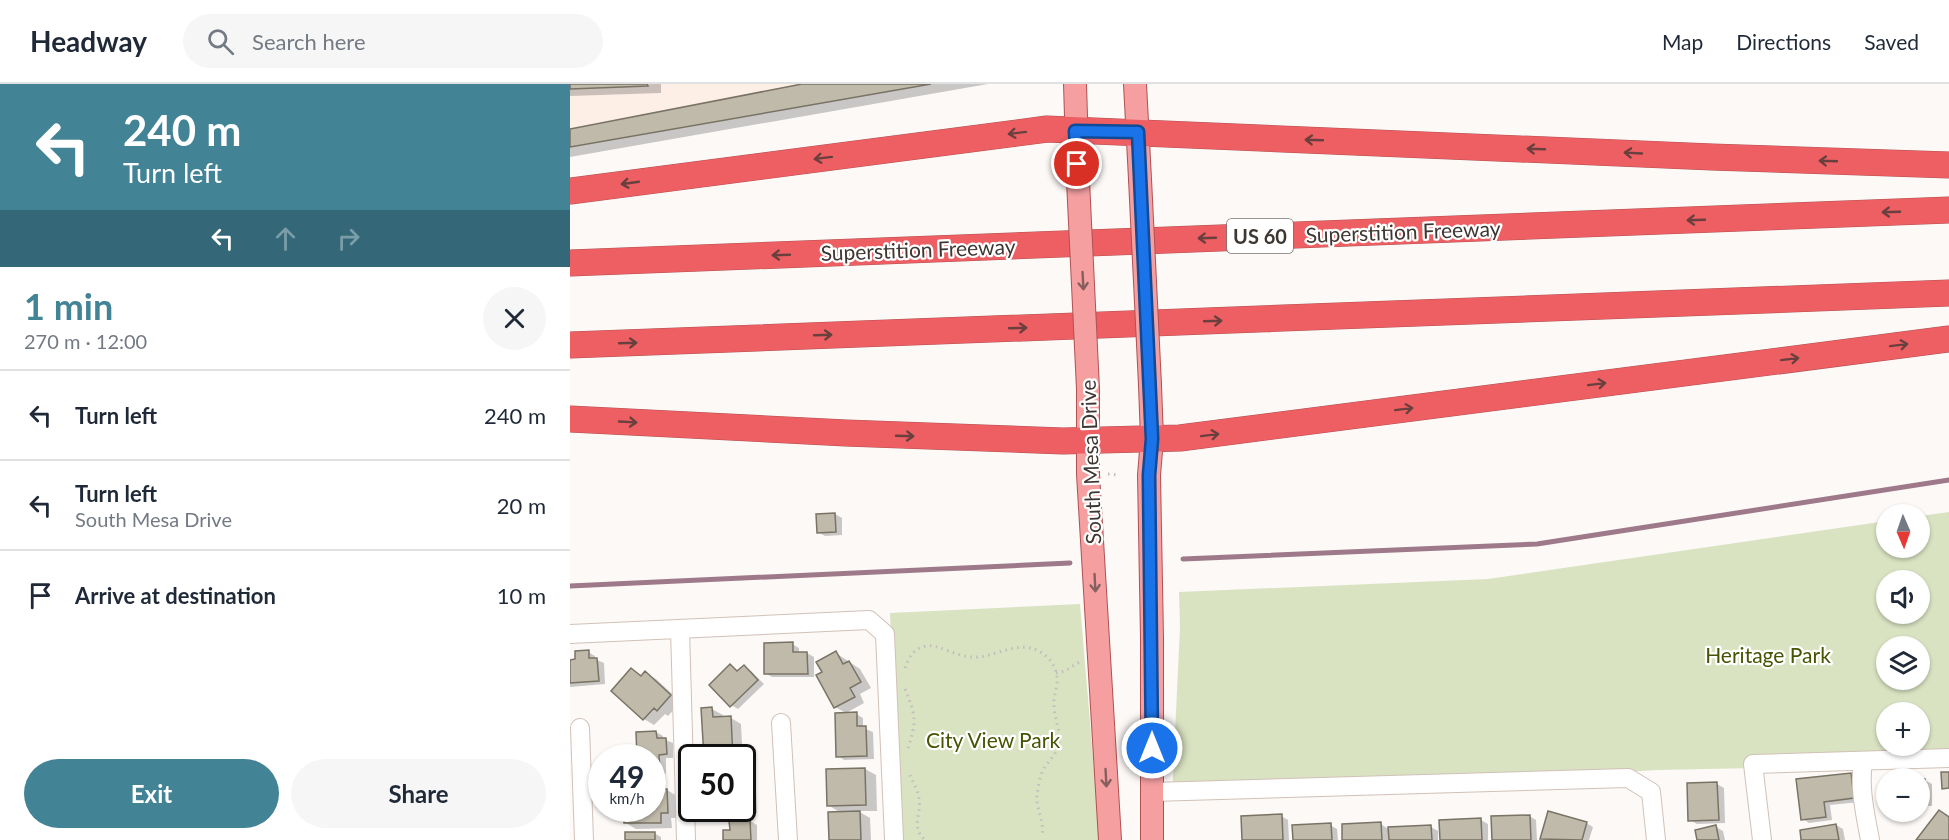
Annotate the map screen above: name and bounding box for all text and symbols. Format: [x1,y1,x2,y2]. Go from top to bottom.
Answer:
search box [183,14,603,68]
text: Headway [30,24,147,58]
icon: search [204,25,237,58]
text: Search here [252,28,366,55]
text: Map [1662,29,1703,54]
text: Directions [1736,29,1831,54]
text: Saved [1864,29,1919,54]
text: 240 m [123,105,241,155]
icon: left [24,108,102,186]
one-way arrow [1007,128,1027,139]
one-way arrow [1304,134,1324,145]
pin [1051,138,1102,189]
one-way arrow [1527,143,1547,154]
icon: arrive [1060,147,1093,180]
one-way arrow [1623,147,1643,158]
one-way arrow [814,153,834,164]
one-way arrow [1818,155,1838,166]
text: Turn left [123,156,222,189]
one-way arrow [620,178,640,189]
one-way arrow [1881,207,1901,218]
one-way arrow [1686,214,1706,225]
street label: Superstition Freeway [1305,215,1501,247]
road number: US 60 [1227,219,1293,253]
icon: left [206,222,239,255]
icon: ahead [269,222,302,255]
icon: right [332,222,365,255]
street label: Superstition Freeway [820,233,1016,265]
one-way arrow [1198,233,1218,244]
one-way arrow [772,249,792,260]
one-way arrow [1077,271,1088,291]
text: 1 min [24,284,113,328]
button: close [483,287,546,350]
one-way arrow [1203,315,1223,326]
one-way arrow [1008,322,1028,334]
text: 270 m · 12:00 [24,329,147,353]
one-way arrow [813,330,833,341]
one-way arrow [618,337,638,348]
one-way arrow [1889,340,1909,351]
one-way arrow [1780,354,1800,365]
street label: South Mesa Drive [1075,379,1105,545]
one-way arrow [1587,379,1607,390]
icon: left [24,399,57,432]
text: Turn left [75,402,157,429]
text: 240 m [484,402,546,429]
one-way arrow [1393,404,1413,415]
one-way arrow [618,416,638,427]
one-way arrow [1200,429,1220,440]
one-way arrow [894,430,914,441]
text: Turn left [75,480,157,507]
icon: left [24,489,57,522]
text: 20 m [497,492,546,519]
north arrow [1876,504,1930,558]
map controls [1876,504,1930,822]
text: South Mesa Drive [75,507,232,531]
button: sound [1876,570,1930,624]
one-way arrow [1089,572,1100,592]
icon: arrive [24,579,57,612]
text: Arrive at destination [75,582,276,609]
text: 10 m [497,582,546,609]
button: layers [1876,636,1930,690]
park label: Heritage Park [1705,642,1831,667]
button: + [1876,702,1930,756]
position arrow [1120,716,1184,780]
park label: City View Park [926,727,1060,752]
speed limit sign: 50 [678,744,756,822]
text: 49 [610,758,644,794]
button: Exit [24,759,279,828]
button: Share [291,759,546,828]
one-way arrow [1101,767,1112,787]
button: − [1876,768,1930,822]
text: km/h [609,789,645,807]

